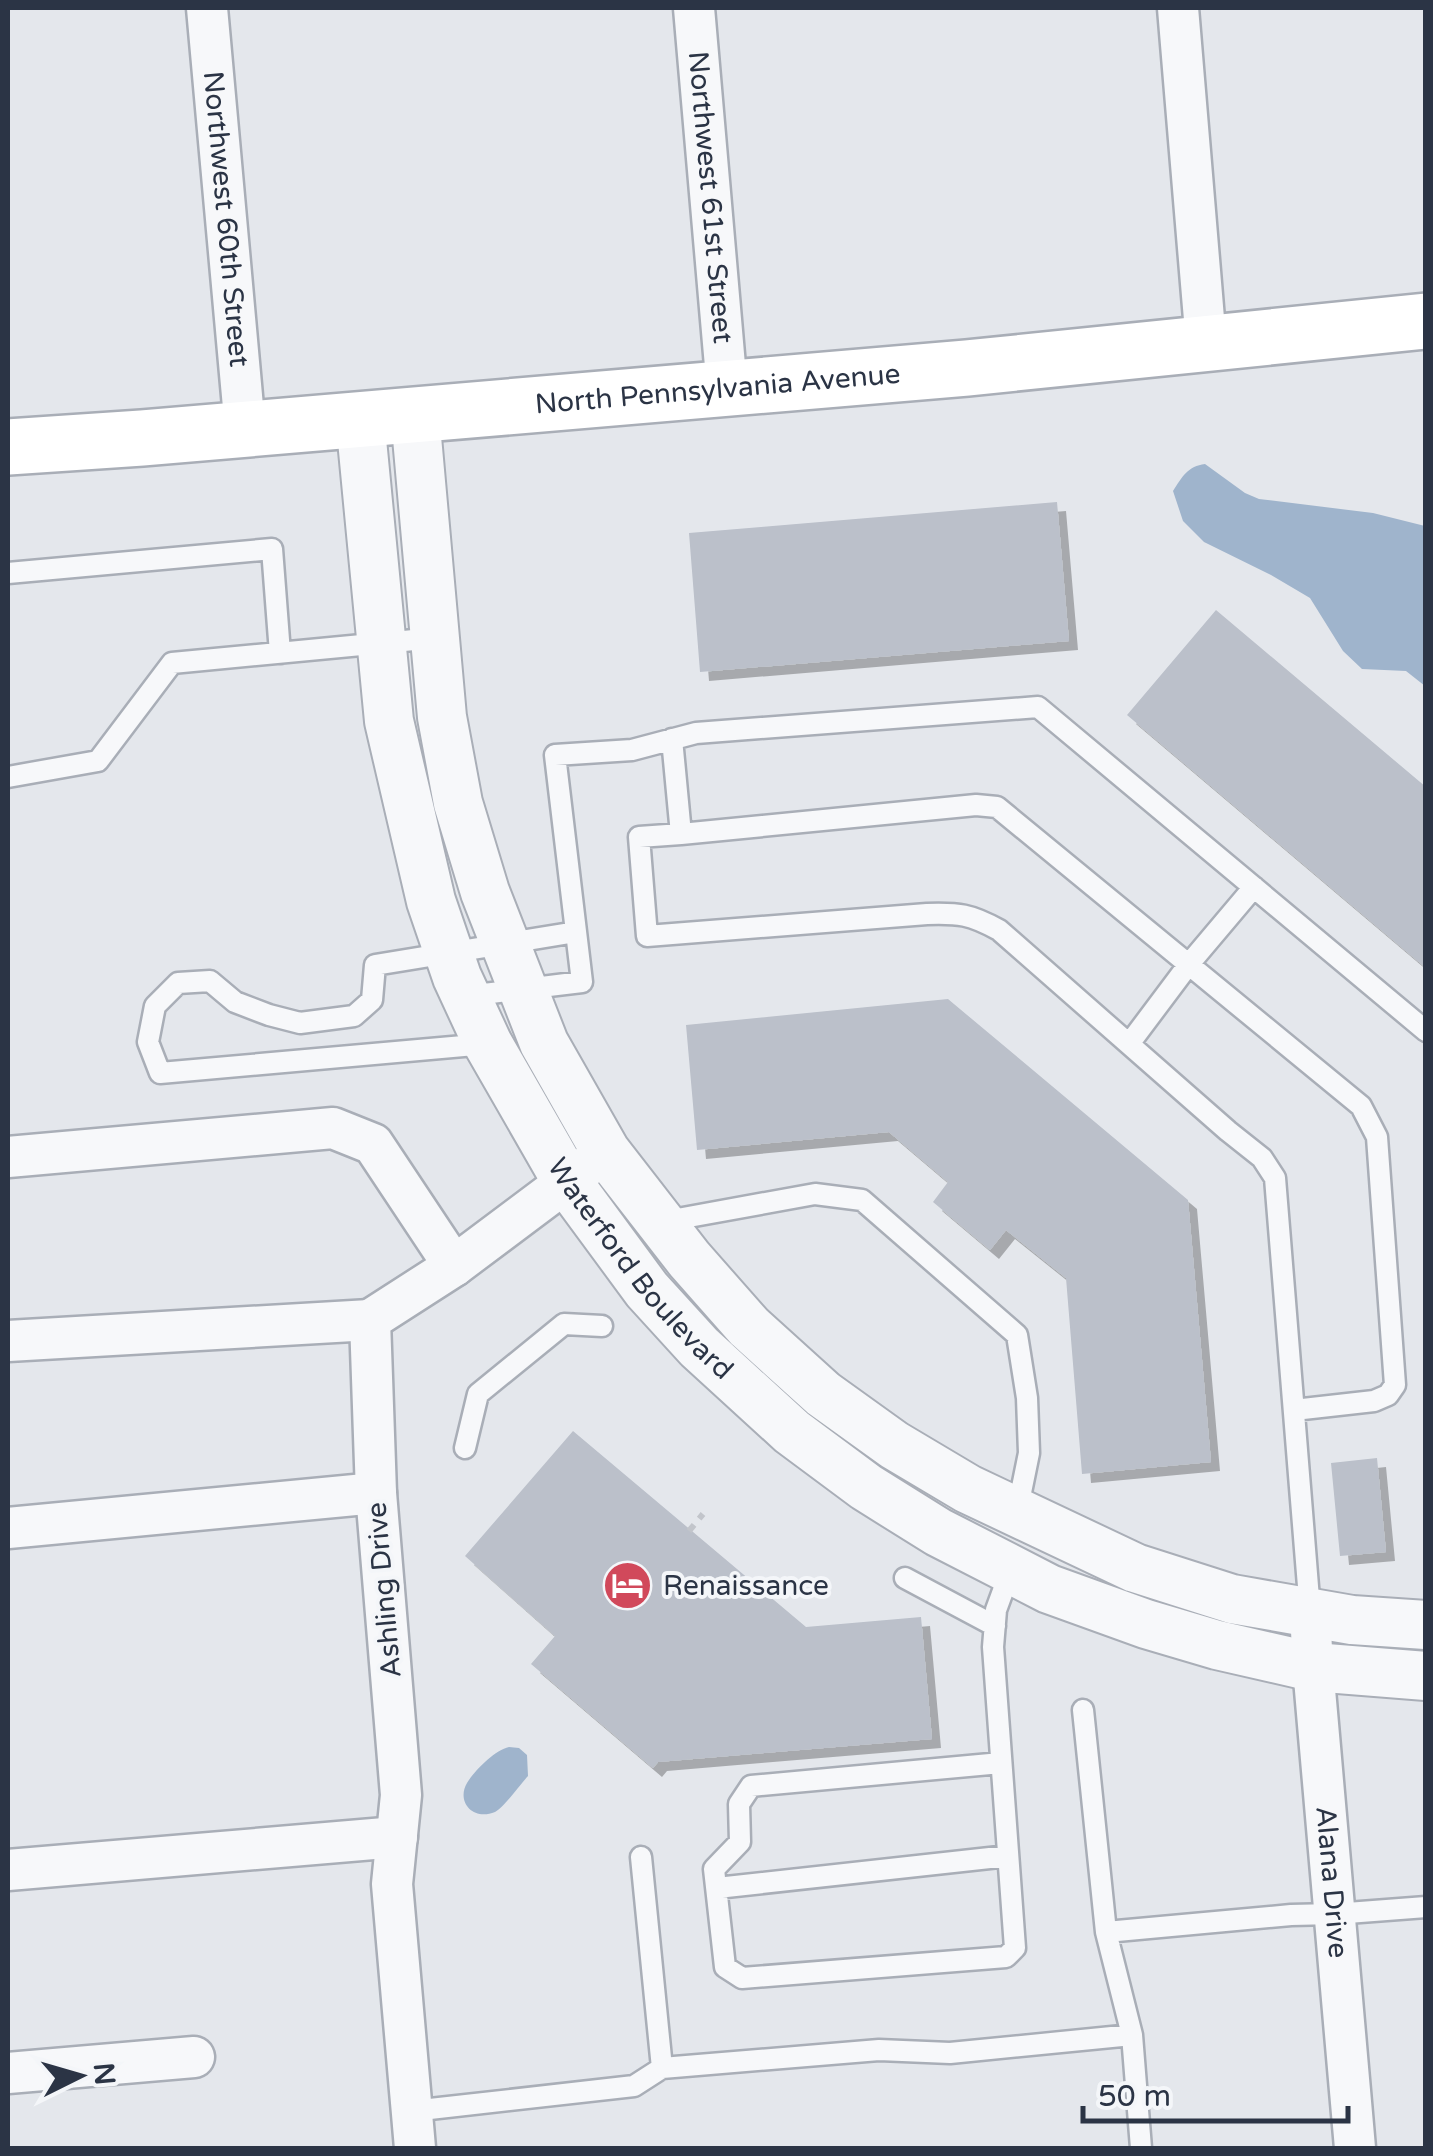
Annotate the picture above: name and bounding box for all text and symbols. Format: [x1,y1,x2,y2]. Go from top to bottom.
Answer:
street label: Northwest 61st Street [681,50,740,345]
street label: Northwest 60th Street [196,70,256,369]
street label: North Pennsylvania Avenue [534,357,902,422]
street label: Waterford Boulevard [540,1152,740,1387]
street label: Ashling Drive [359,1501,409,1679]
hotel icon: Renaissance [602,1560,654,1612]
place label: Renaissance [663,1569,829,1603]
street label: Alana Drive [1308,1805,1355,1960]
north arrow [30,2026,130,2126]
text: N [86,2061,122,2087]
scale bar [1083,2061,1348,2123]
text: 50 m [1098,2078,1171,2115]

